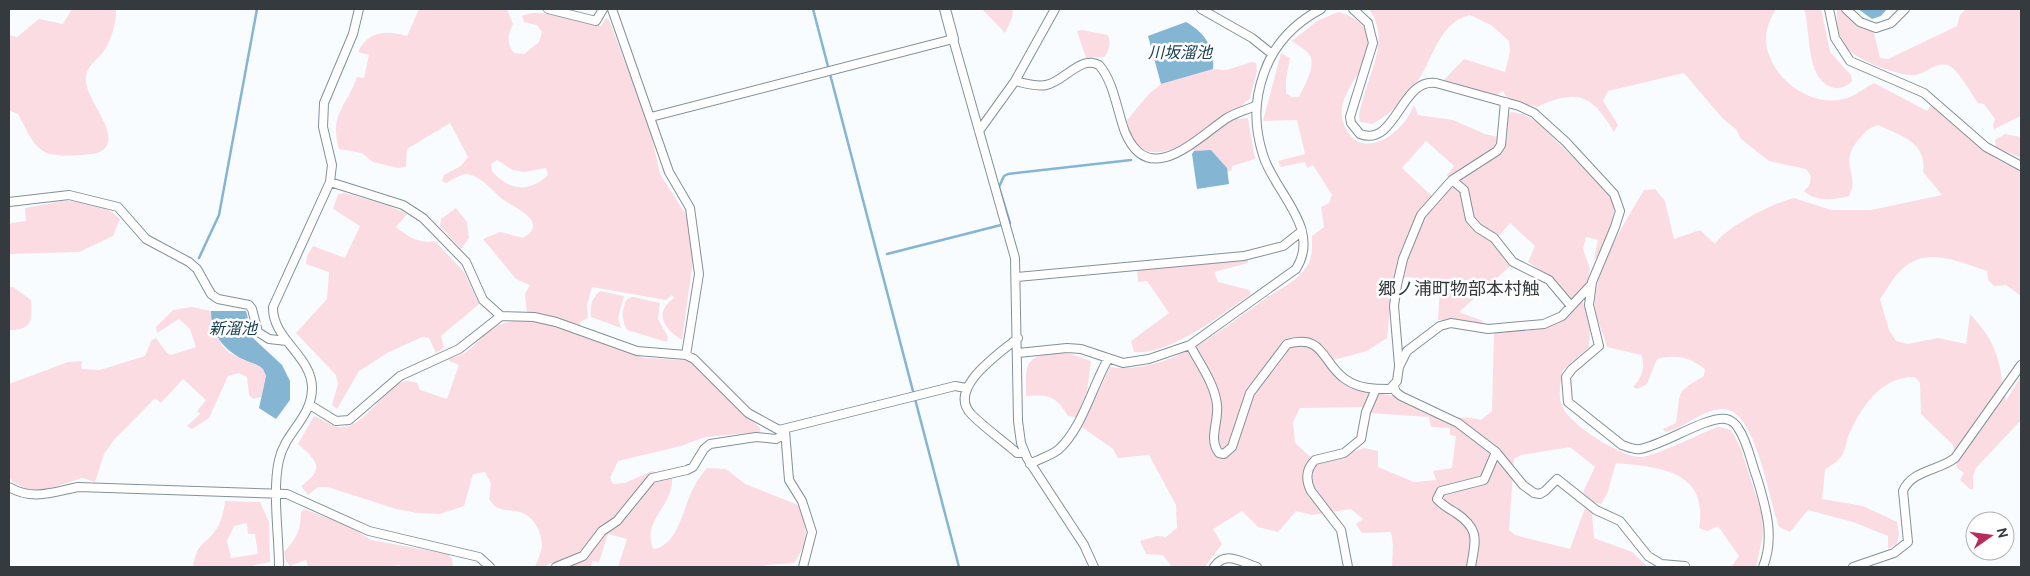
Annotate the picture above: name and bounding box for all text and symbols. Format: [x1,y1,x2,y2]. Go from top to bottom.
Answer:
water label: 川坂溜池 [1148,43,1214,62]
district label: 郷ノ浦町物部本村触 [1378,278,1540,300]
water label: 新溜池 [209,319,259,338]
north arrow [1965,511,2015,561]
text: N [1993,526,2013,540]

